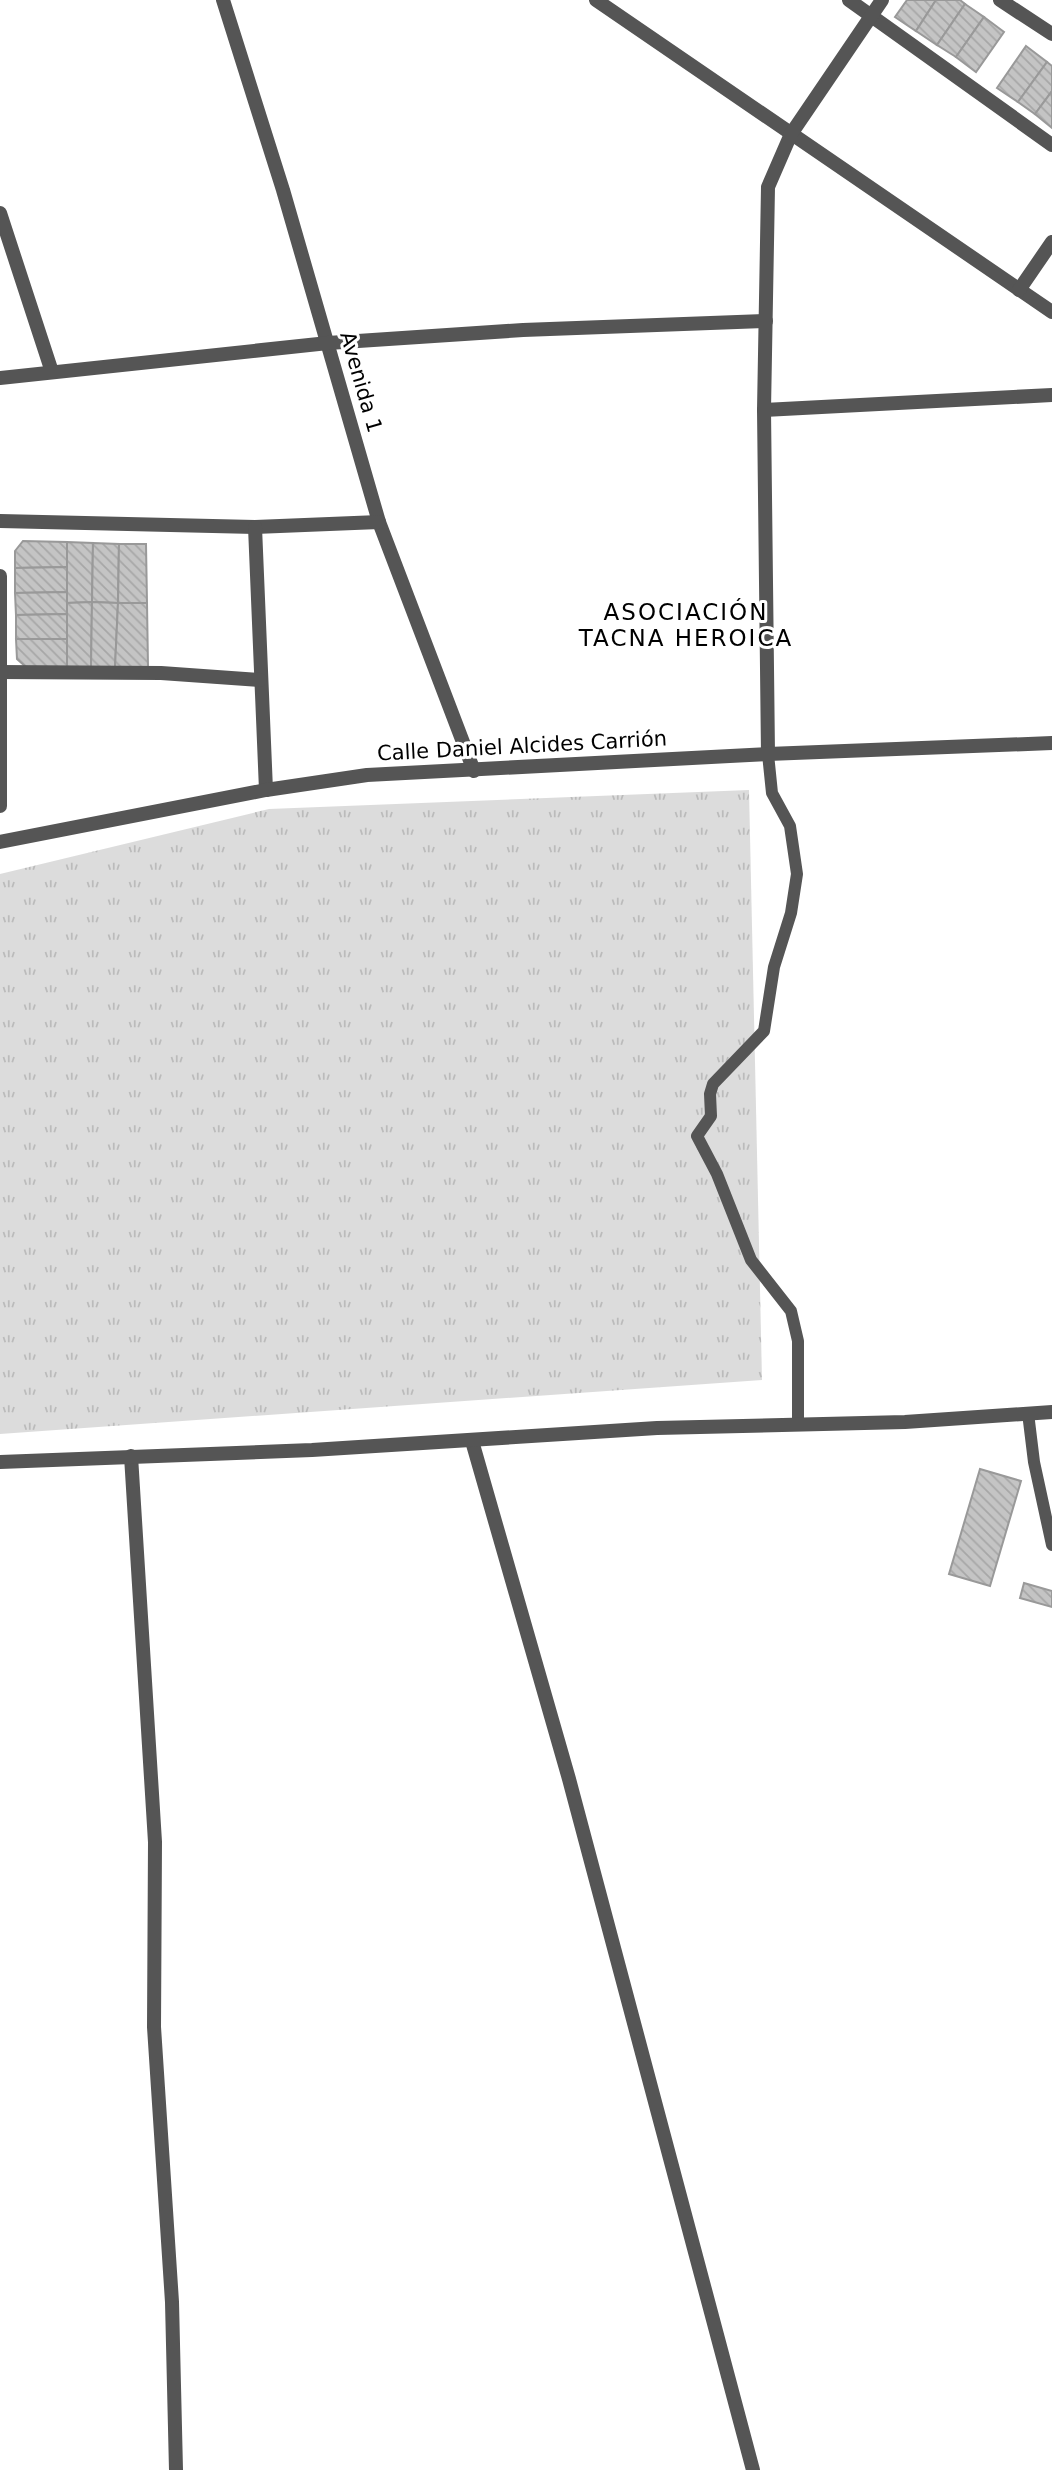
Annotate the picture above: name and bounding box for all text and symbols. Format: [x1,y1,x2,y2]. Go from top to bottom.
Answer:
street label: Avenida 1 [335,329,387,435]
district label: ASOCIACIÓN TACNA HEROICA [578,598,793,651]
street label: Calle Daniel Alcides Carrión [376,726,668,766]

